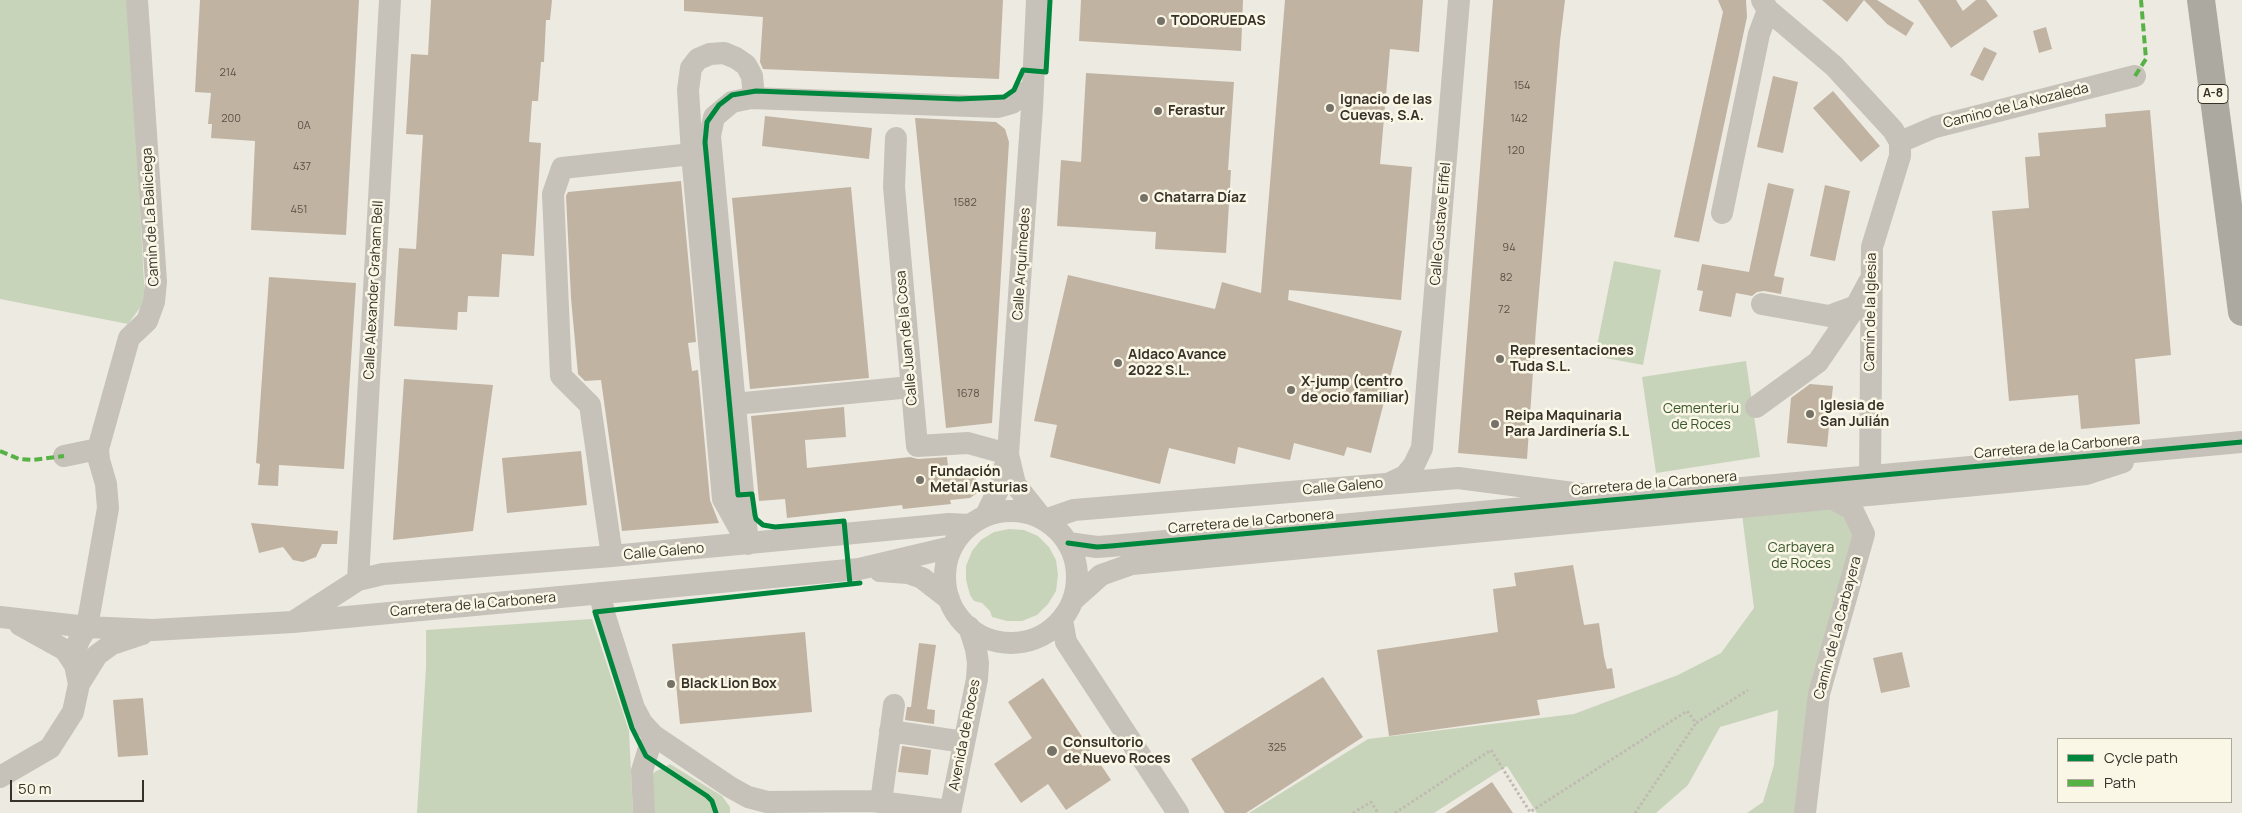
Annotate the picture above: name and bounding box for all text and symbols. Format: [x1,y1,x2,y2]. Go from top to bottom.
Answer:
place label: TODORUEDAS [1171,13,1266,29]
marker: TODORUEDAS [1155,15,1167,27]
house number: 214 [219,66,237,80]
house number: 154 [1513,79,1531,93]
street label: Camino de La Nozaleda [1942,80,2090,132]
road number: A-8 [2198,85,2228,104]
place label: Ignacio de las Cuevas, S.A. [1340,92,1432,124]
marker: Ignacio de las Cuevas, S.A. [1324,102,1336,114]
place label: Ferastur [1168,103,1225,119]
marker: Ferastur [1152,105,1164,117]
house number: 200 [221,112,241,126]
house number: 142 [1510,112,1528,126]
house number: 0A [297,119,311,133]
house number: 120 [1507,144,1525,158]
street label: Camín de La Baliciega [139,147,163,287]
house number: 437 [293,160,311,174]
street label: Calle Gustave Eiffel [1427,162,1455,286]
place label: Chatarra Díaz [1154,190,1246,206]
marker: Chatarra Díaz [1138,192,1150,204]
house number: 1582 [953,196,977,210]
street label: Calle Alexander Graham Bell [361,200,387,380]
house number: 451 [290,203,308,217]
street label: Calle Arquímedes [1010,207,1034,321]
house number: 94 [1502,241,1516,255]
street label: Camín de la Iglesia [1862,253,1880,371]
street label: Calle Juan de la Cosa [893,270,921,406]
house number: 82 [1500,271,1512,285]
house number: 72 [1498,303,1510,317]
place label: Representaciones Tuda S.L. [1510,343,1634,376]
place label: Aldaco Avance 2022 S.L. [1128,347,1226,380]
marker: Representaciones Tuda S.L. [1494,353,1506,365]
marker: Aldaco Avance 2022 S.L. [1112,357,1124,369]
place label: X-jump (centro de ocio familiar) [1301,374,1410,407]
marker: X-jump (centro de ocio familiar) [1285,384,1297,396]
house number: 1678 [956,387,980,401]
place label: Iglesia de San Julián [1820,398,1889,431]
park label: Cementeriu de Roces [1663,401,1739,434]
place label: Reipa Maquinaria Para Jardinería S.L [1505,408,1629,441]
marker: Iglesia de San Julián [1804,408,1816,420]
marker: Reipa Maquinaria Para Jardinería S.L [1489,418,1501,430]
street label: Carretera de la Carbonera [1973,431,2141,463]
place label: Fundación Metal Asturias [930,464,1028,497]
street label: Carretera de la Carbonera [1570,468,1738,500]
marker: Fundación Metal Asturias [914,474,926,486]
street label: Calle Galeno [1302,475,1384,499]
street label: Carretera de la Carbonera [1167,506,1335,538]
street label: Calle Galeno [623,540,705,564]
park label: Carbayera de Roces [1768,540,1834,572]
street label: Camín de La Carbayera [1811,555,1865,701]
street label: Carretera de la Carbonera [389,589,557,621]
place label: Black Lion Box [681,676,777,692]
marker: Black Lion Box [665,678,677,690]
street label: Avenida de Roces [946,678,984,792]
place label: Consultorio de Nuevo Roces [1063,735,1170,768]
legend [2057,738,2232,803]
house number: 325 [1268,741,1286,755]
marker: Consultorio de Nuevo Roces [1045,744,1059,758]
text: Cycle path [2104,747,2178,768]
scale bar [12,770,146,802]
text: Path [2104,772,2136,793]
text: 50 m [18,778,52,799]

